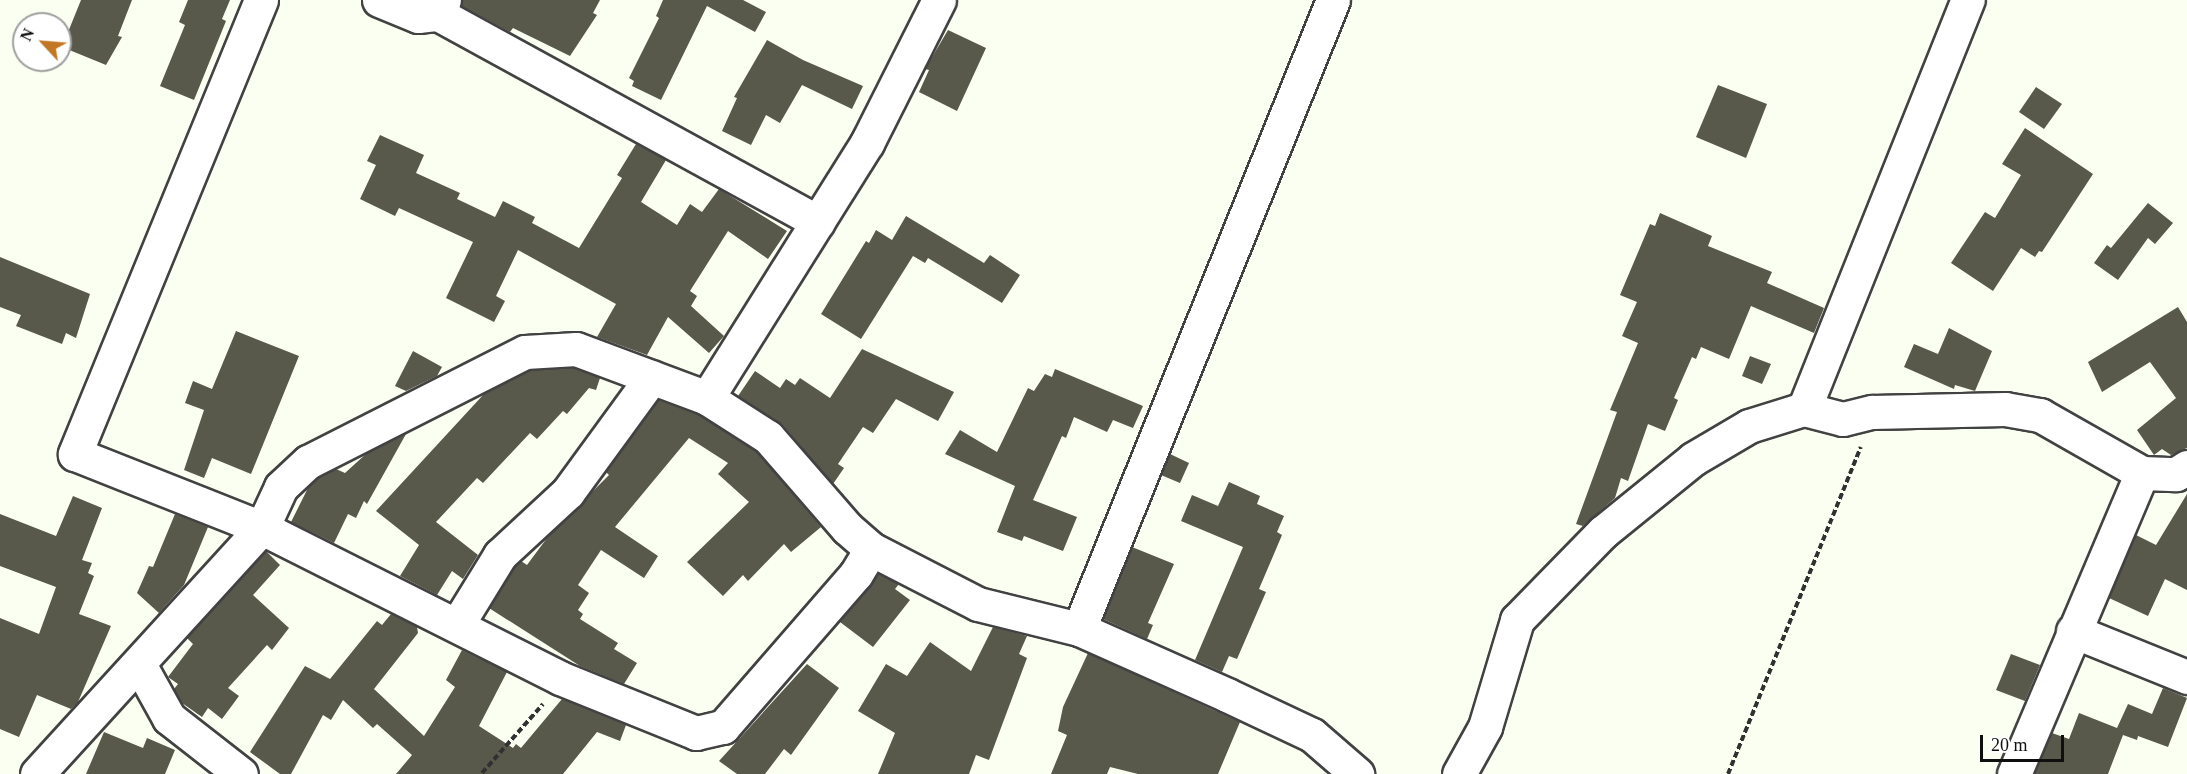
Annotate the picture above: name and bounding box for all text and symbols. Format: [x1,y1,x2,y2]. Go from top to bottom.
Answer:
north arrow [12,12,72,72]
text: N [17,26,37,44]
scale bar [1983,723,2067,761]
text: 20 m [1991,735,2028,755]

